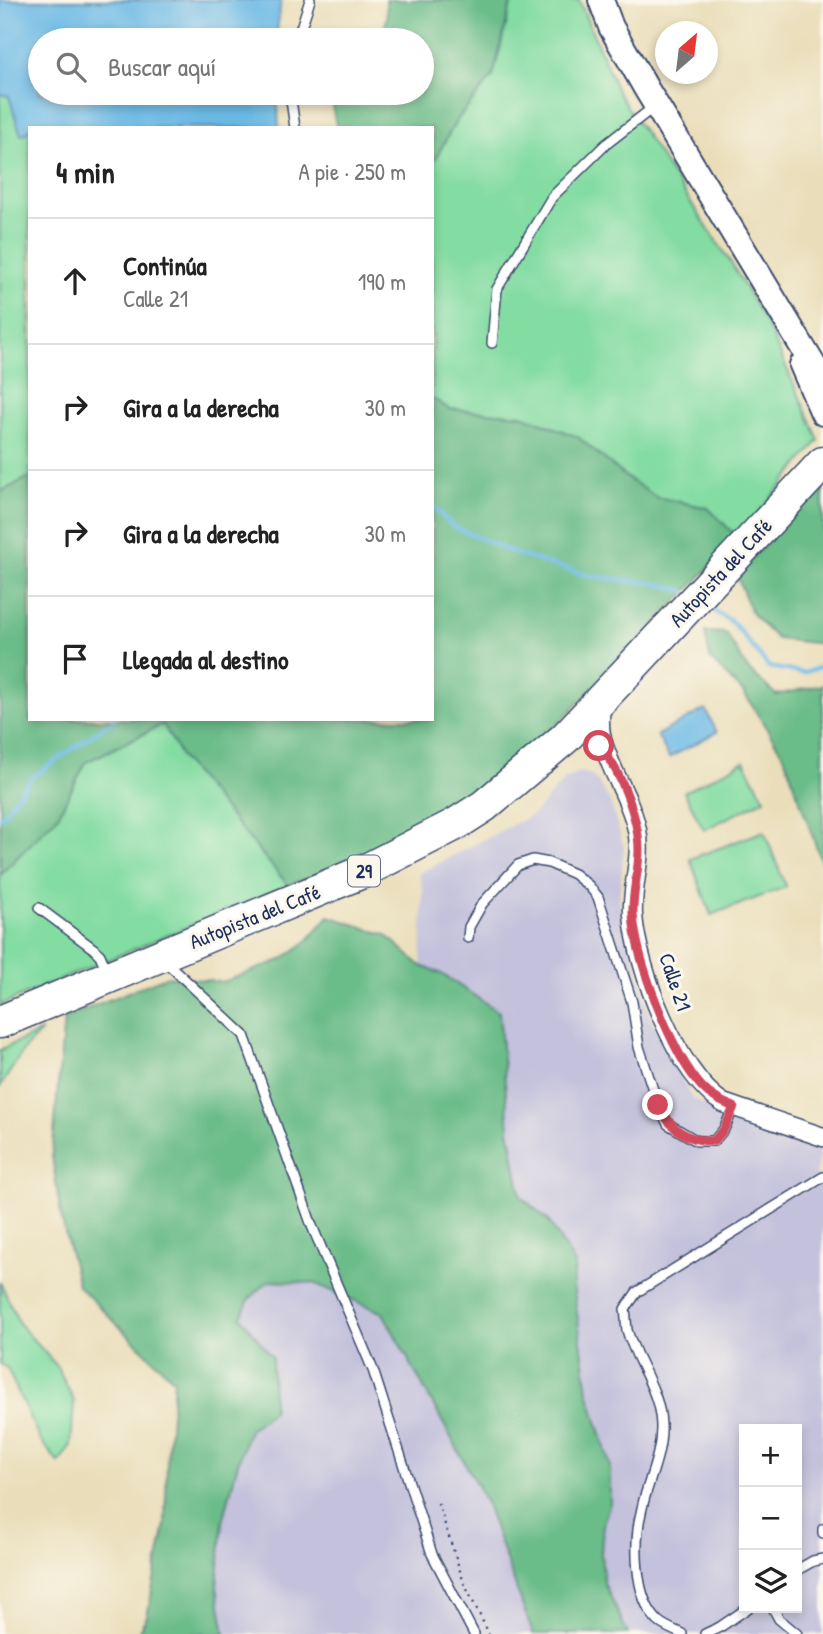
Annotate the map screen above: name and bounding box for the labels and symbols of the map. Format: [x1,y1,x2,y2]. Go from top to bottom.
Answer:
north arrow [655,21,718,84]
street label: Autopista del Café [663,512,779,633]
route start [583,730,614,761]
road number: 29 [348,856,380,886]
street label: Autopista del Café [185,877,325,956]
street label: Calle 21 [652,949,699,1015]
route end [642,1089,673,1120]

